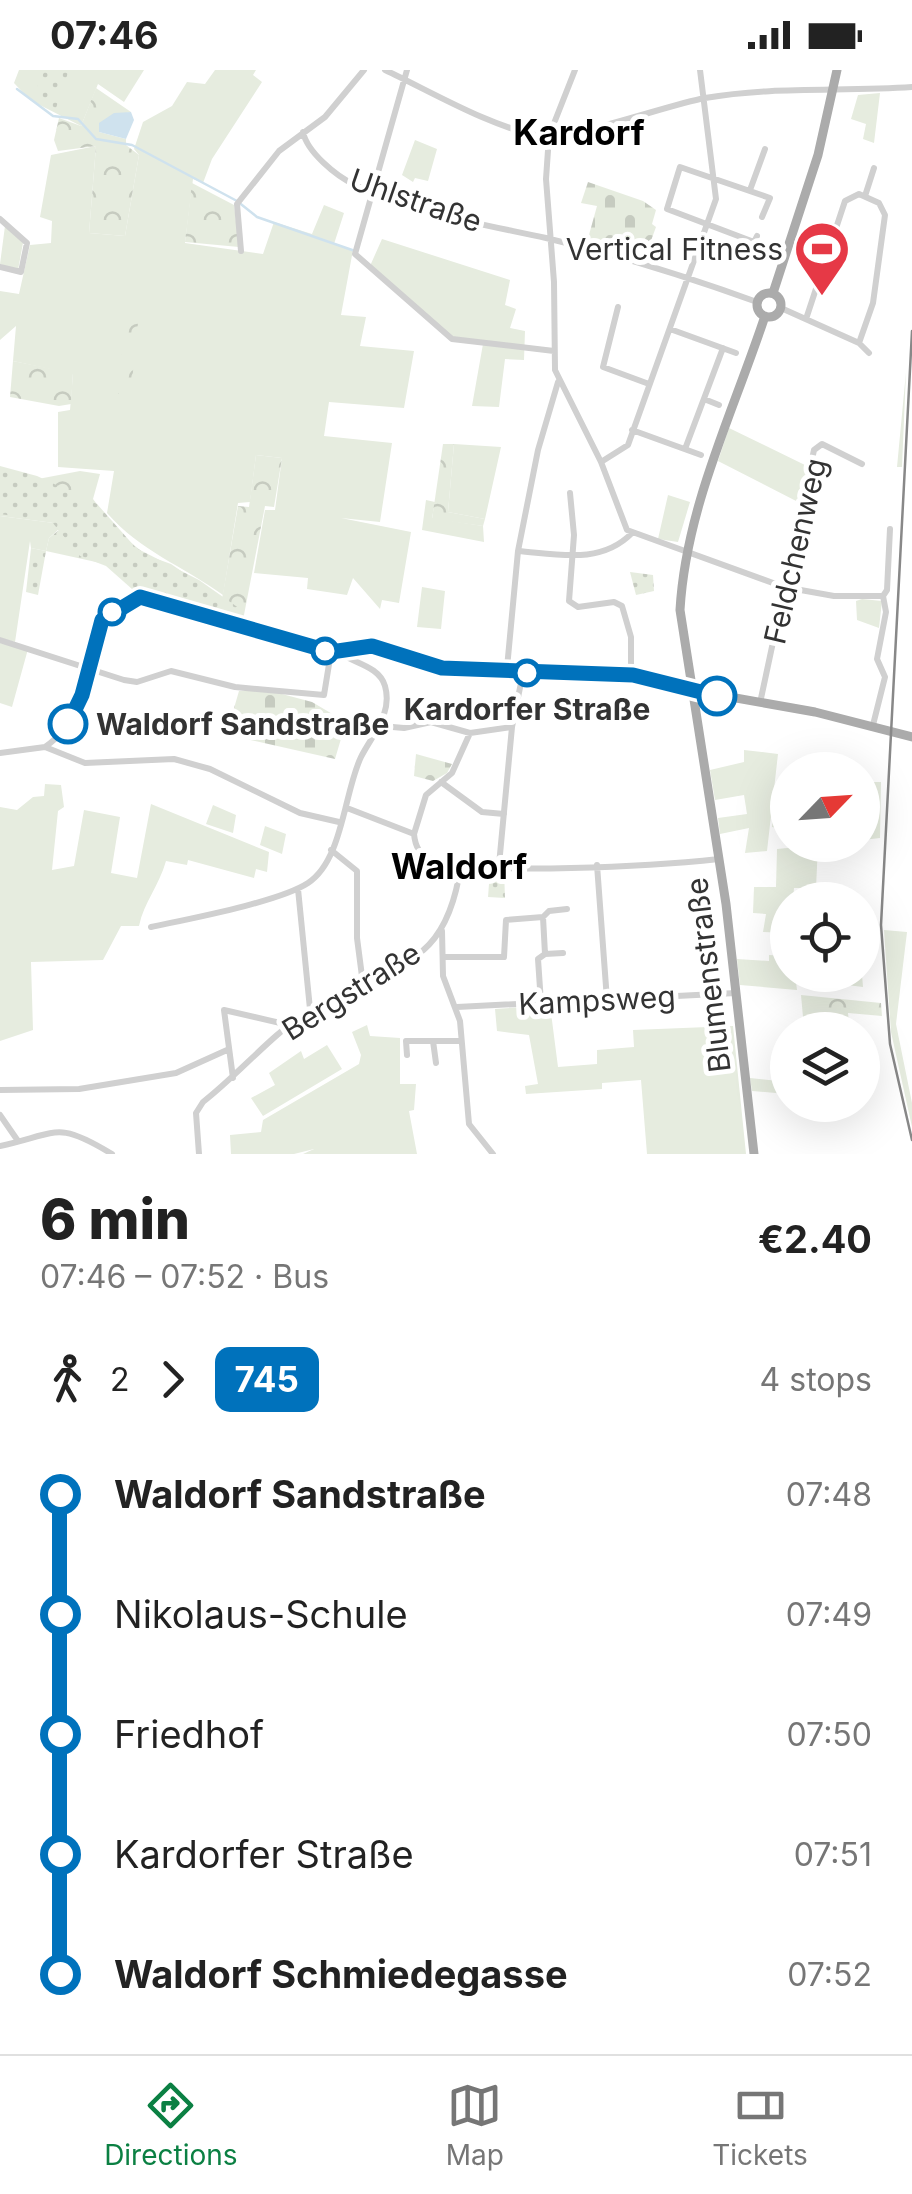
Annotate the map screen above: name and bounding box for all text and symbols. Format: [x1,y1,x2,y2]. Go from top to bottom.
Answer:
text: 07:46 [50,12,159,58]
district label: Kardorf [513,111,645,153]
street label: Uhlstraße [345,161,487,239]
sports icon: Vertical Fitness [792,219,852,298]
place label: Vertical Fitness [566,231,783,267]
street label: Feldchenweg [756,455,834,647]
unlabelled marker [99,599,125,625]
unlabelled marker [312,638,338,664]
marker: Kardorfer Straße [514,660,540,686]
unlabelled marker [698,677,736,715]
place label: Kardorfer Straße [404,691,650,727]
marker: Waldorf Sandstraße [49,705,87,743]
place label: Waldorf Sandstraße [96,706,389,742]
north arrow [770,752,880,862]
map controls [770,752,880,1122]
district label: Waldorf [391,845,527,887]
street label: Blumenstraße [678,876,738,1074]
button: locate [770,882,880,992]
street label: Bergstraße [275,934,427,1048]
street label: Kampsweg [517,978,677,1022]
button: layers [770,1012,880,1122]
text: 6 min [40,1186,190,1252]
text: €2.40 [758,1216,872,1262]
text: 07:46 – 07:52 · Bus [40,1257,329,1296]
icon: walk [40,1352,95,1407]
icon: forward [145,1352,200,1407]
text: 745 [235,1358,299,1400]
text: 2 [110,1360,130,1399]
text: 4 stops [760,1360,872,1399]
text: Waldorf Sandstraße [114,1471,486,1517]
text: 07:48 [786,1475,872,1514]
text: Nikolaus-Schule [114,1591,408,1637]
text: 07:49 [786,1595,872,1634]
text: Friedhof [114,1711,264,1757]
text: 07:50 [787,1715,872,1754]
text: Kardorfer Straße [114,1831,414,1877]
text: 07:51 [794,1835,872,1874]
text: Waldorf Schmiedegasse [114,1951,568,1997]
text: 07:52 [787,1955,872,1994]
tab: Directions [104,2078,238,2172]
tab: Map [446,2078,504,2172]
tab: Tickets [712,2078,808,2172]

